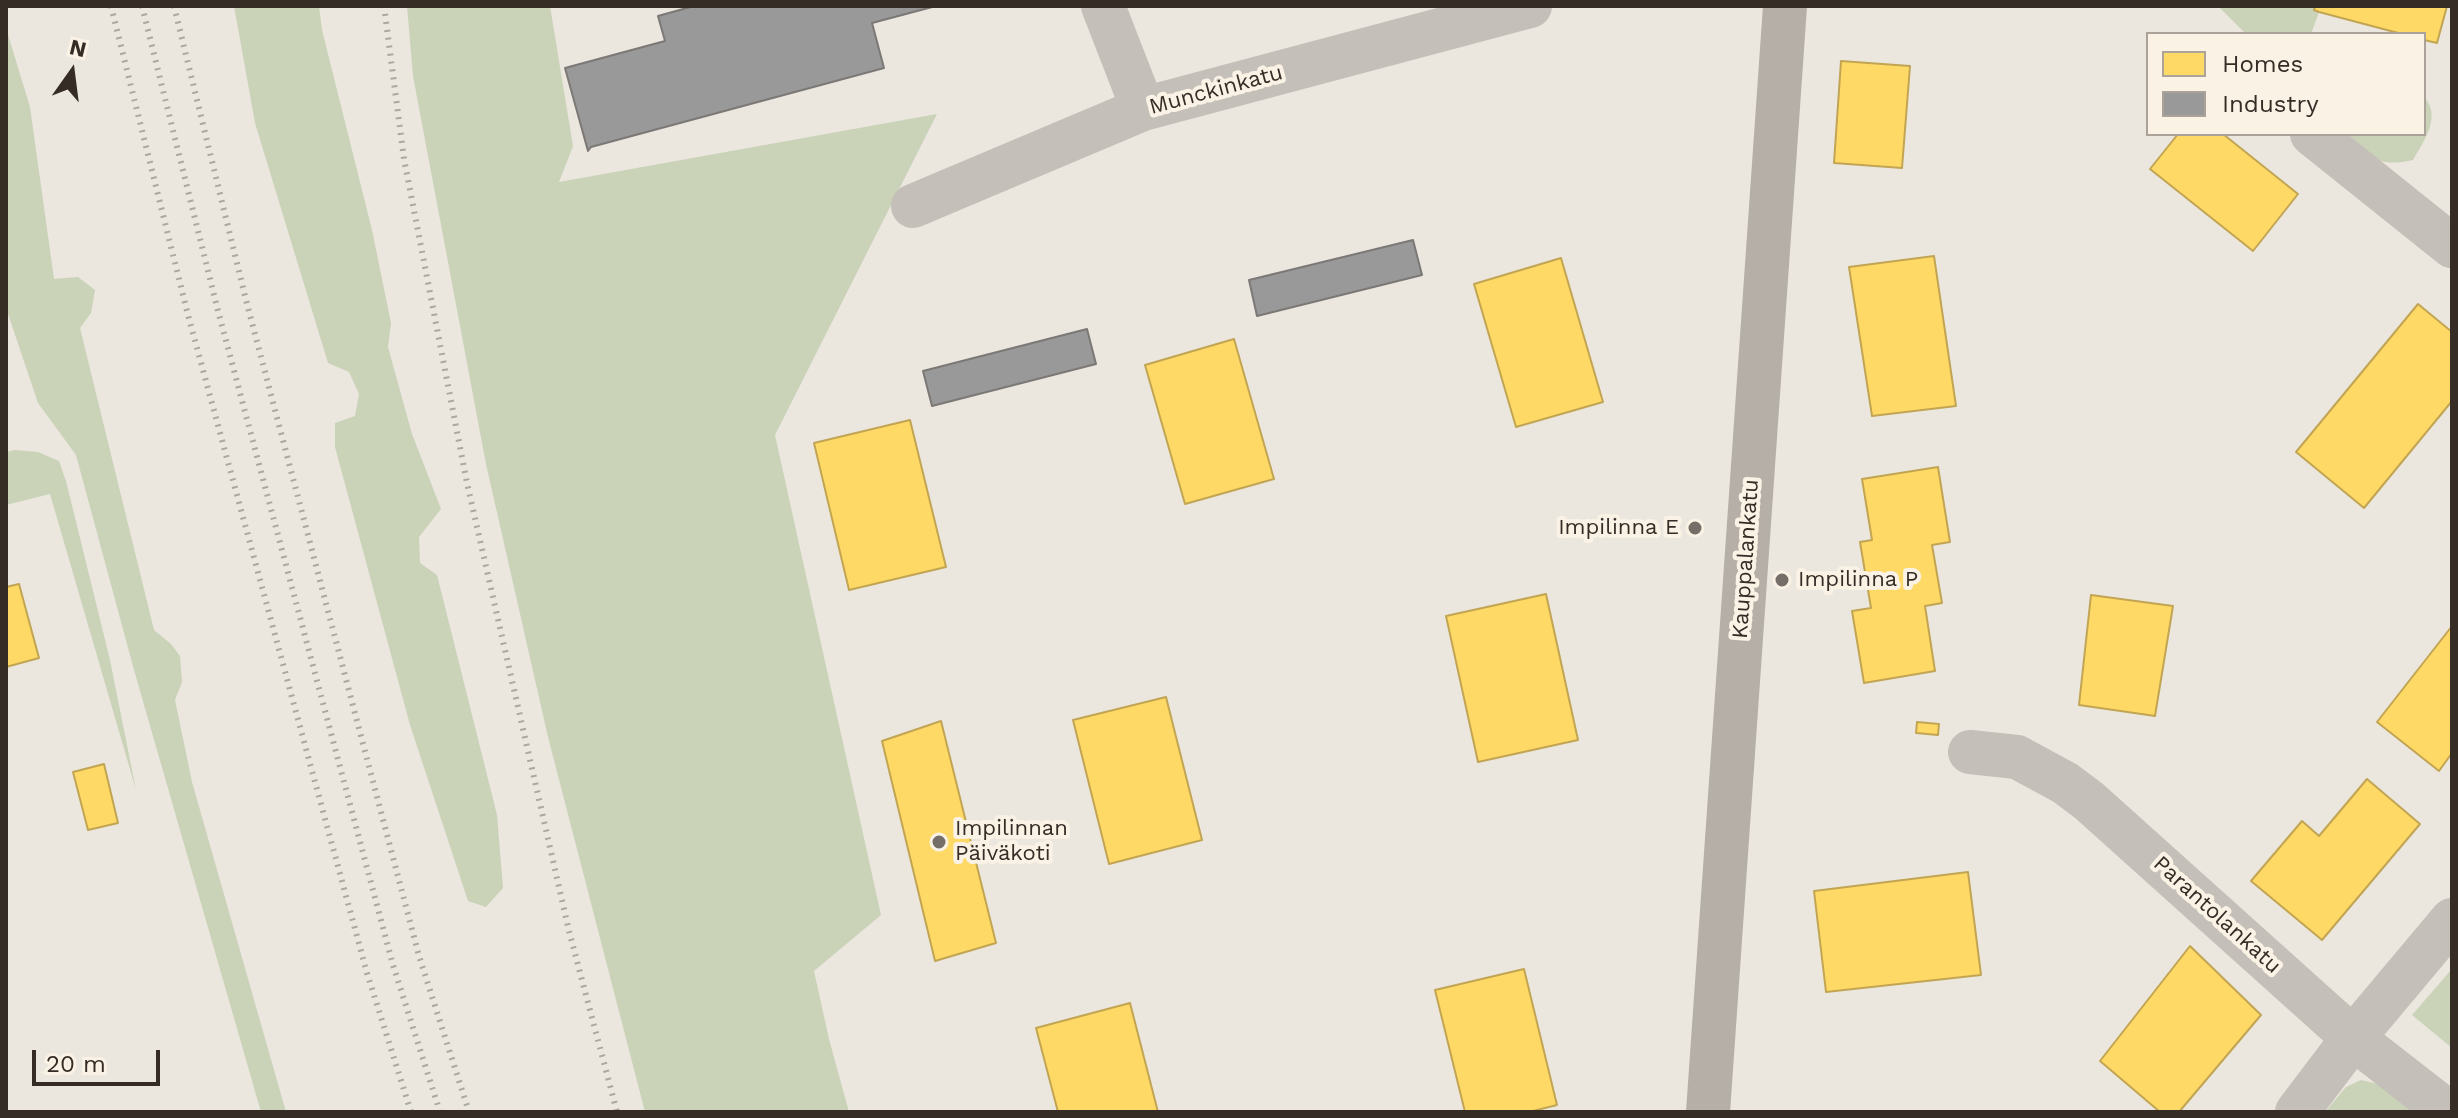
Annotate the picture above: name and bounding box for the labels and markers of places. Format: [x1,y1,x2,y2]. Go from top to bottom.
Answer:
place label: Impilinna E [1558,515,1679,541]
marker: Impilinna E [1686,519,1704,537]
place label: Impilinna P [1798,567,1918,593]
marker: Impilinna P [1773,571,1791,589]
place label: Impilinnan Päiväkoti [955,816,1068,868]
marker: Impilinnan Päiväkoti [930,833,948,851]

